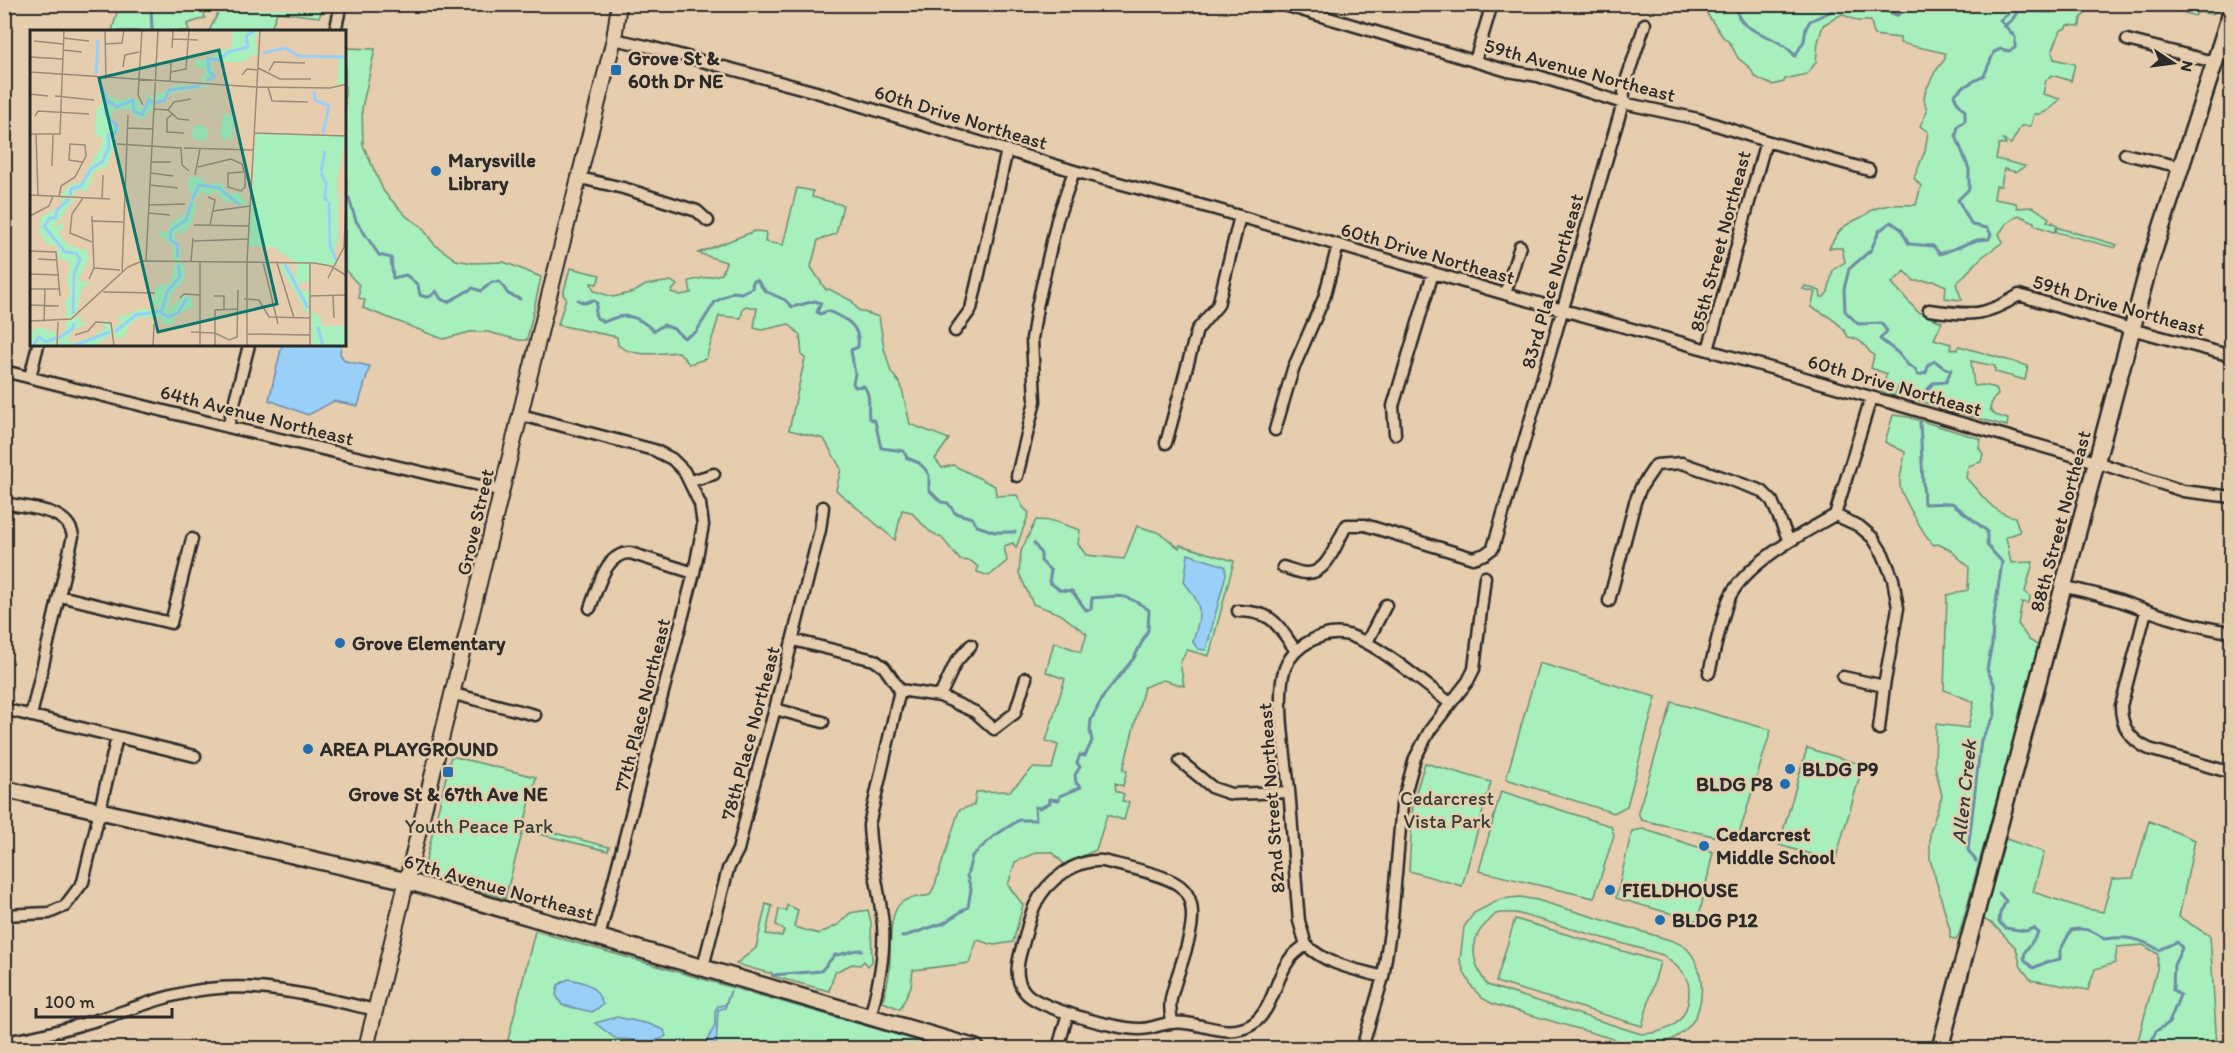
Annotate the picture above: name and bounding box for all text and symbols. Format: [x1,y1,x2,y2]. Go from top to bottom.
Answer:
inset map [30,30,346,346]
street label: 59th Avenue Northeast [1482,33,1678,107]
north arrow [2143,33,2203,93]
place label: Grove St & 60th Dr NE [628,46,723,93]
text: N [2177,59,2198,74]
marker: Grove St & 60th Dr NE [609,63,623,77]
street label: 60th Drive Northeast [871,79,1051,155]
place label: Marysville Library [448,148,536,196]
street label: 85th Street Northeast [1684,148,1756,334]
marker: Marysville Library [429,164,443,178]
street label: 83rd Place Northeast [1515,191,1589,371]
street label: 60th Drive Northeast [1338,217,1518,289]
street label: 59th Drive Northeast [2030,269,2208,341]
street label: 60th Drive Northeast [1805,349,1985,421]
street label: 64th Avenue Northeast [158,379,356,451]
street label: 88th Street Northeast [2024,428,2096,614]
street label: Grove Street [451,466,499,578]
street label: 77th Place Northeast [609,616,675,794]
place label: Grove Elementary [352,631,506,656]
marker: Grove Elementary [333,636,347,650]
street label: 78th Place Northeast [715,643,785,823]
street label: 82nd Street Northeast [1252,702,1290,894]
place label: AREA PLAYGROUND [319,737,498,761]
water label: Allen Creek [1946,737,1982,845]
marker: AREA PLAYGROUND [301,742,315,756]
place label: BLDG P9 [1802,757,1878,781]
marker: BLDG P9 [1783,762,1797,776]
marker: Grove St & 67th Ave NE [441,765,455,779]
place label: BLDG P8 [1696,772,1773,796]
marker: BLDG P8 [1778,777,1792,791]
place label: Grove St & 67th Ave NE [348,782,548,806]
park label: Cedarcrest Vista Park [1400,786,1494,833]
park label: Youth Peace Park [405,814,553,838]
place label: Cedarcrest Middle School [1716,822,1835,869]
marker: Cedarcrest Middle School [1697,839,1711,853]
street label: 67th Avenue Northeast [401,848,597,926]
place label: FIELDHOUSE [1622,878,1738,902]
marker: FIELDHOUSE [1603,883,1617,897]
place label: BLDG P12 [1672,908,1758,932]
marker: BLDG P12 [1653,913,1667,927]
scale bar [36,981,172,1019]
text: 100 m [45,991,95,1013]

